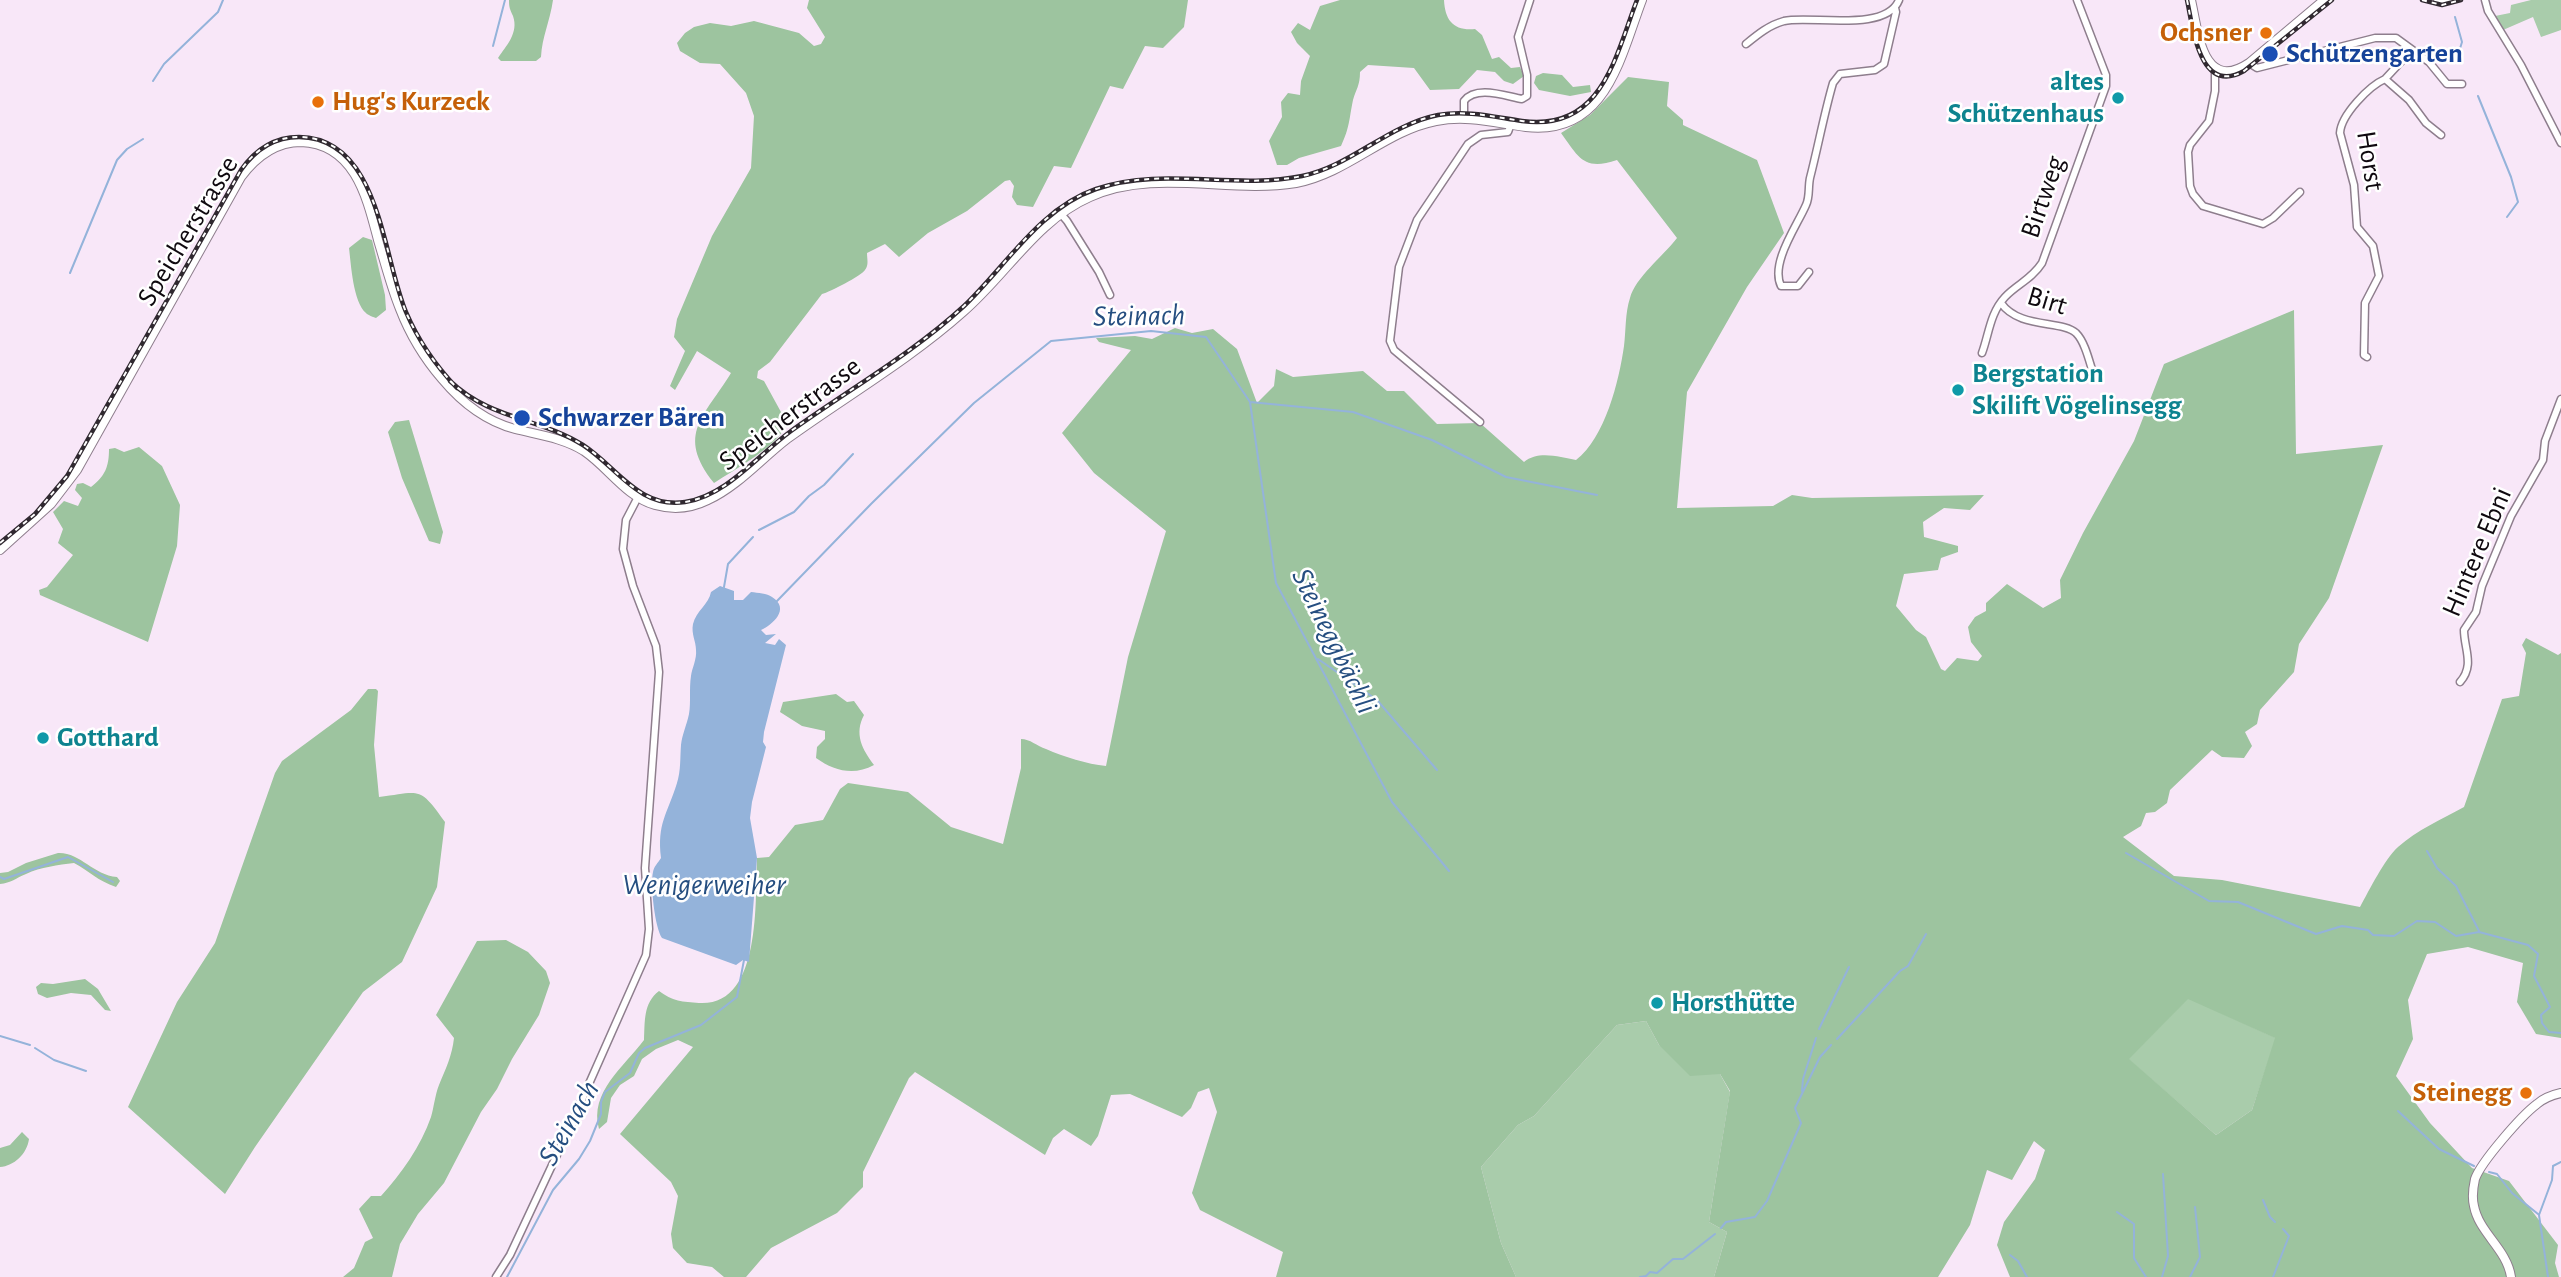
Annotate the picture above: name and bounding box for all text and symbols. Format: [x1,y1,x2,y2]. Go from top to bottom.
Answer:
place label: Ochsner [2160,16,2252,50]
marker: Ochsner [2258,25,2274,41]
place label: Schützengarten [2286,37,2463,71]
marker: Schützengarten [2260,44,2280,64]
place label: altes Schützenhaus [1947,65,2104,131]
place label: Hug's Kurzeck [332,85,490,119]
marker: altes Schützenhaus [2110,90,2126,106]
marker: Hug's Kurzeck [310,94,326,110]
street label: Horst [2349,129,2391,193]
street label: Speicherstrasse [130,150,246,312]
street label: Birtweg [2013,152,2073,242]
street label: Birt [2023,279,2071,323]
water label: Steinach [1093,297,1185,335]
street label: Speicherstrasse [712,350,868,478]
place label: Bergstation Skilift Vögelinsegg [1972,357,2182,423]
marker: Bergstation Skilift Vögelinsegg [1950,382,1966,398]
place label: Schwarzer Bären [538,401,725,435]
marker: Schwarzer Bären [512,408,532,428]
street label: Hintere Ebni [2435,482,2519,622]
water label: Steineggbächli [1283,562,1385,720]
place label: Gotthard [57,721,159,755]
marker: Gotthard [35,730,51,746]
water label: Wenigerweiher [622,867,786,903]
place label: Horsthütte [1671,986,1795,1020]
marker: Horsthütte [1649,995,1665,1011]
water label: Steinach [530,1074,608,1172]
place label: Steinegg [2413,1076,2512,1110]
marker: Steinegg [2518,1085,2534,1101]

